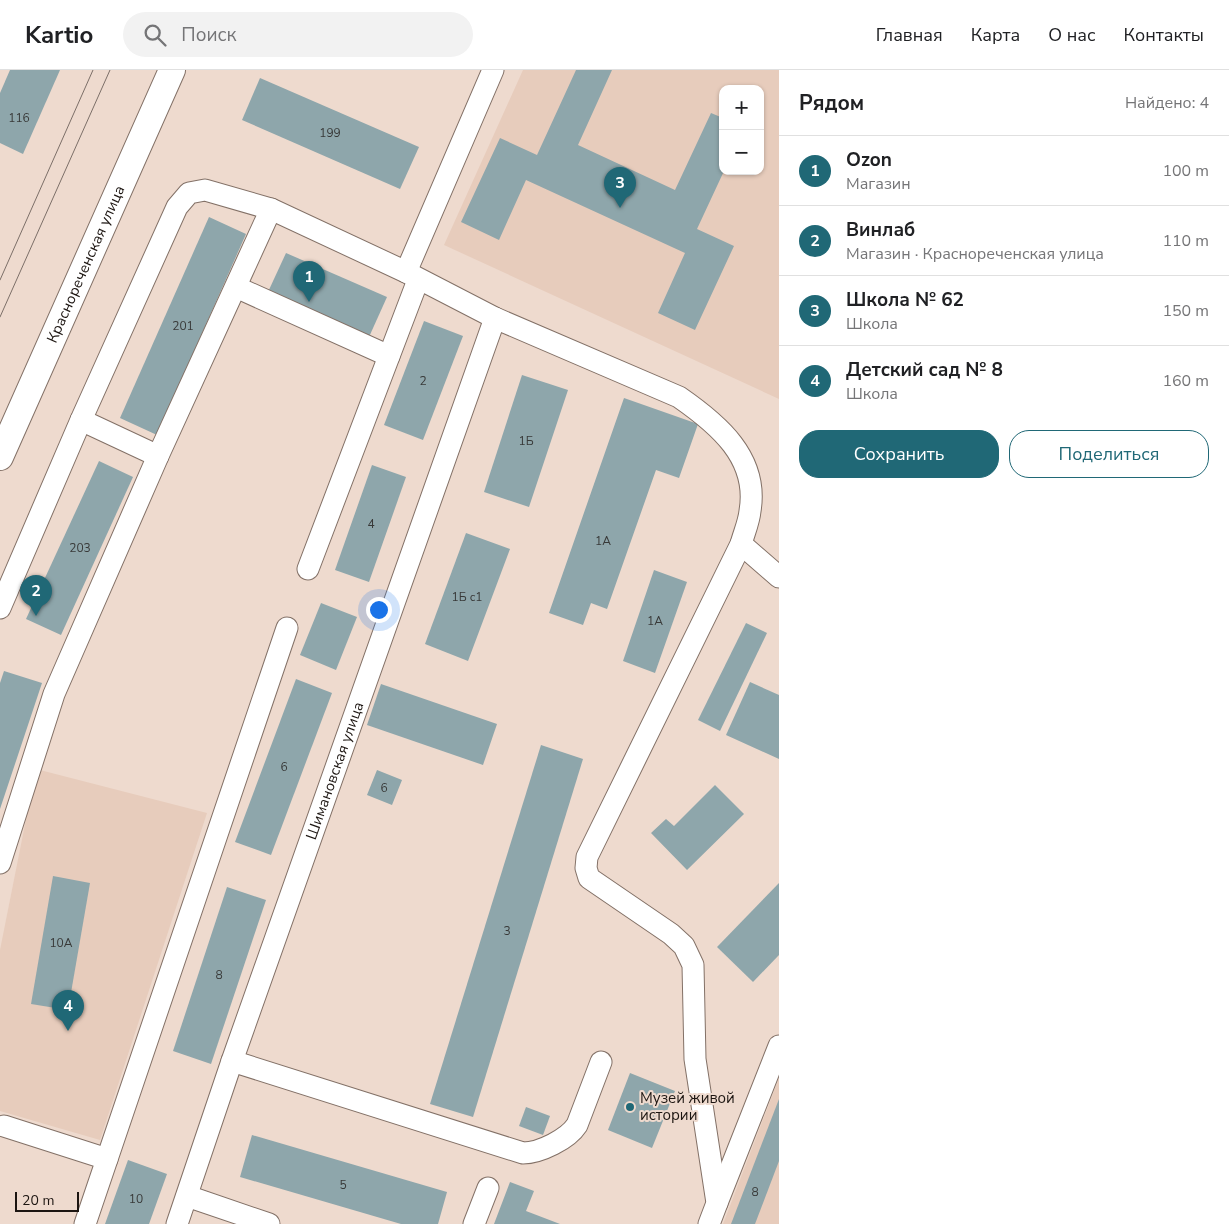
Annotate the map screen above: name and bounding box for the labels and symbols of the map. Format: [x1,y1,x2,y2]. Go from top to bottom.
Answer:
house number: 116 [8,110,30,126]
house number: 199 [319,125,341,141]
pin: 3 [604,167,636,208]
street label: Краснореченская улица [42,182,129,346]
pin: 1 [293,261,325,302]
house number: 201 [172,318,194,334]
house number: 2 [419,373,427,389]
house number: 1Б [518,433,534,449]
house number: 4 [367,516,375,532]
house number: 1А [595,533,611,549]
house number: 203 [69,540,91,556]
pin: 2 [20,575,52,616]
house number: 1Б с1 [451,589,483,605]
your location [366,597,392,623]
house number: 1А [647,613,663,629]
street label: Шимановская улица [301,699,368,842]
house number: 6 [280,759,288,775]
house number: 6 [380,780,388,796]
house number: 3 [503,923,511,939]
house number: 10А [49,935,73,951]
house number: 8 [215,967,223,983]
pin: 4 [52,990,84,1031]
place label: Музей живой истории [640,1088,735,1125]
marker: Музей живой истории [624,1101,636,1113]
house number: 5 [339,1177,347,1193]
house number: 8 [751,1184,759,1200]
scale bar [15,1189,79,1212]
house number: 10 [129,1191,143,1207]

